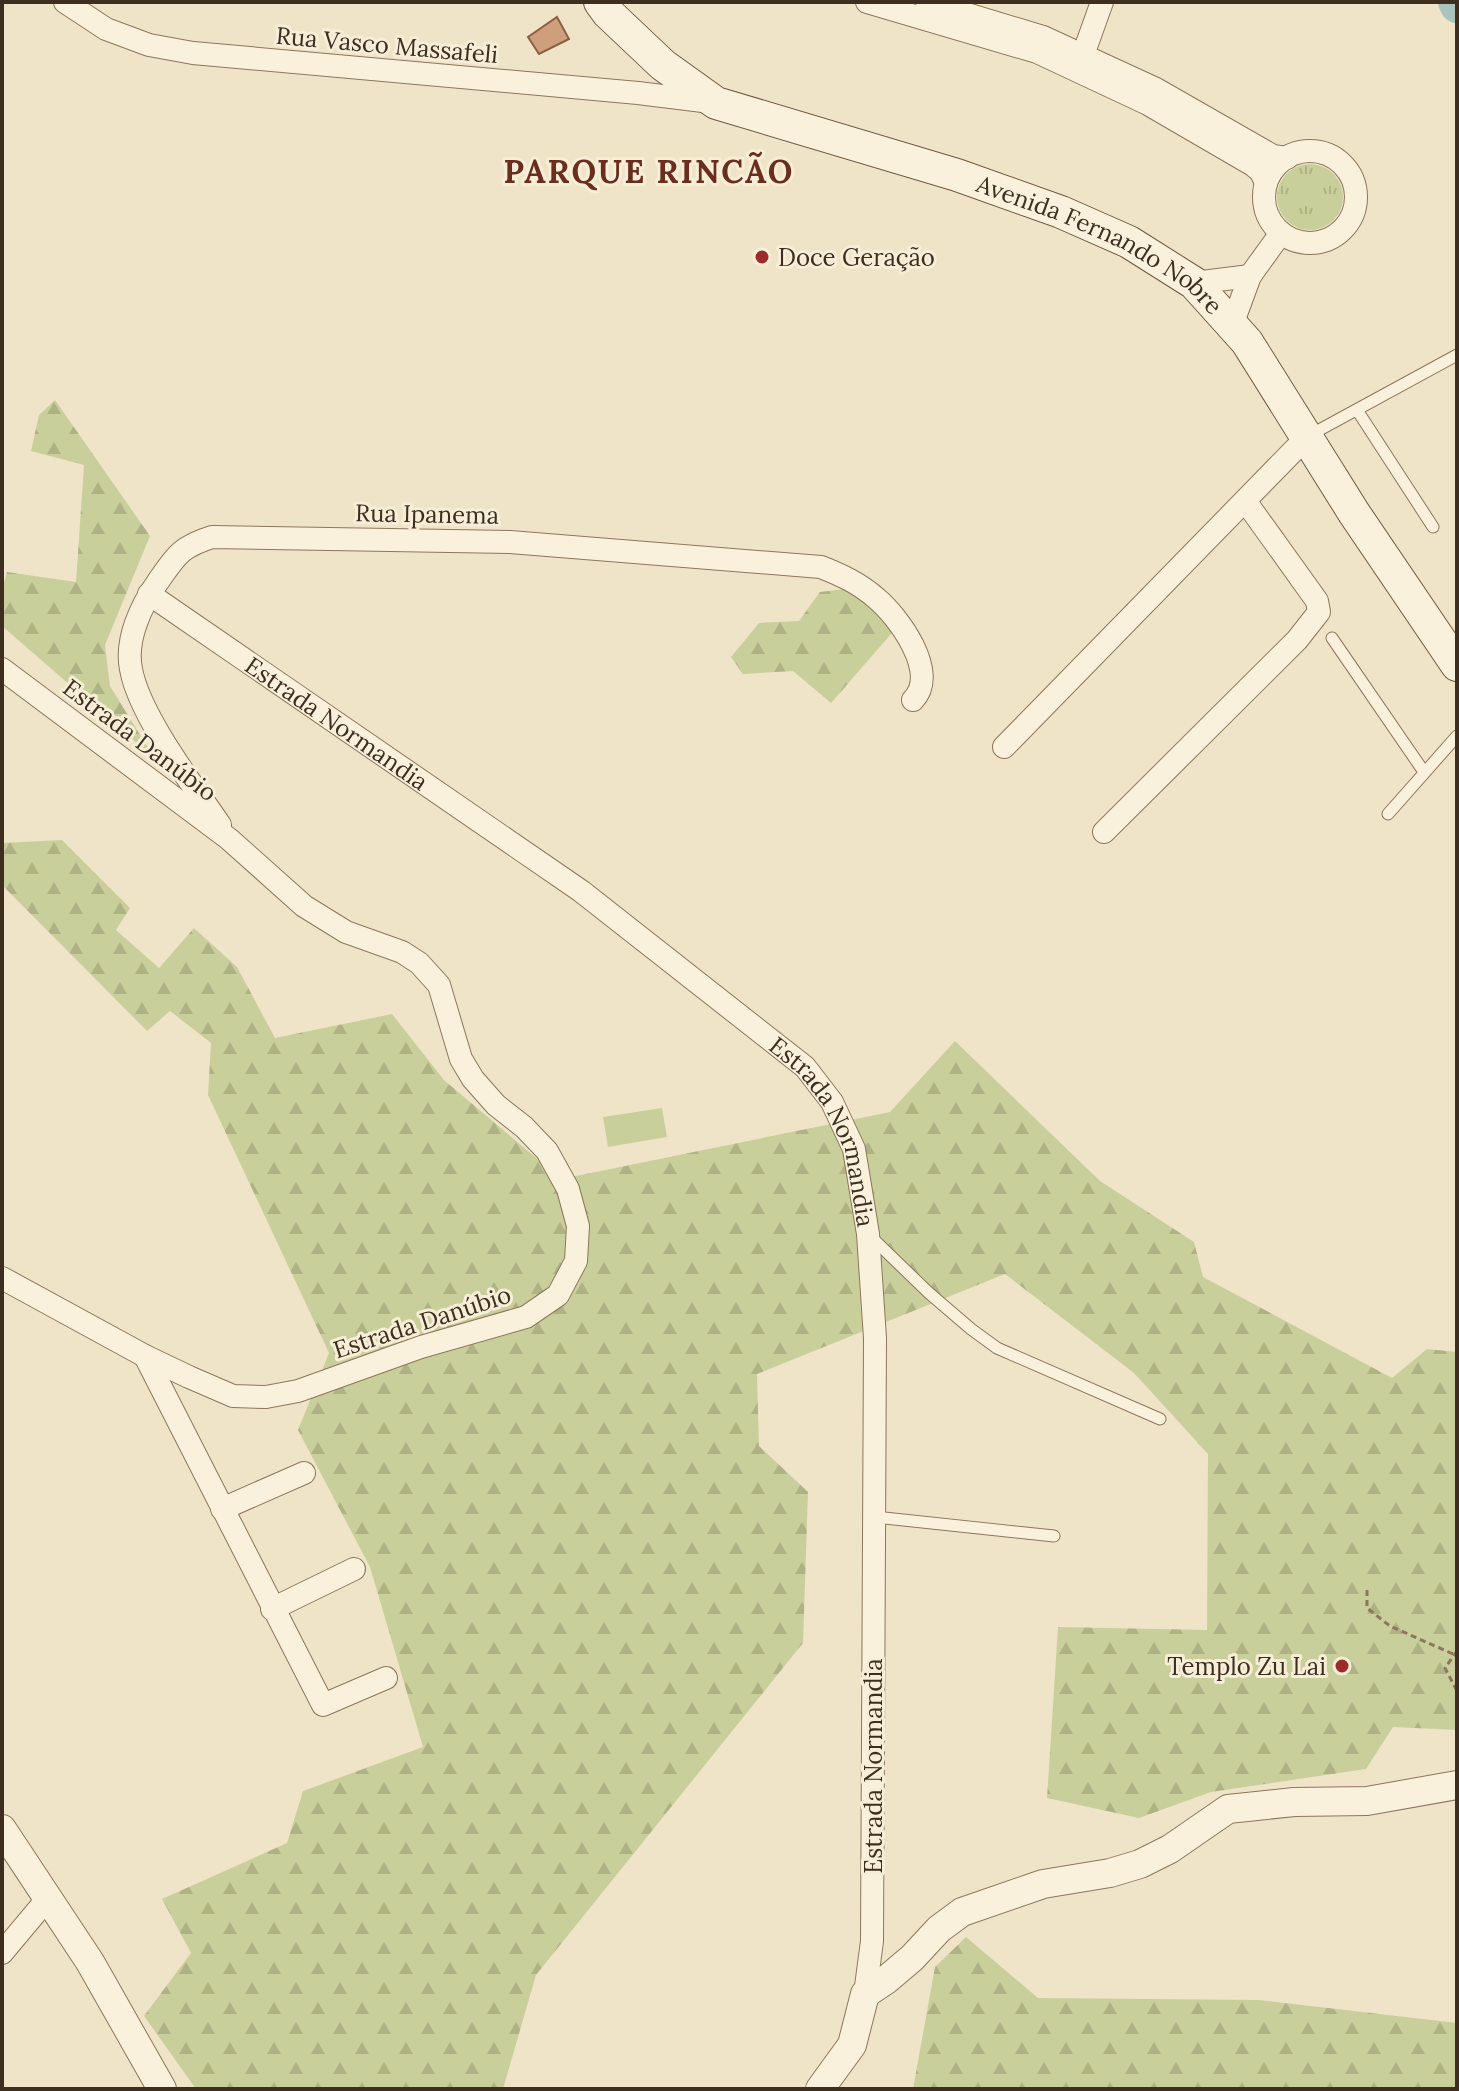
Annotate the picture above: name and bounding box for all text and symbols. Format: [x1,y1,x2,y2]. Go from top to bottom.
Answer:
street label: Rua Vasco Massafeli [275,20,499,70]
district label: PARQUE RINCÃO [504,151,794,192]
street label: Avenida Fernando Nobre [972,167,1230,320]
place label: Doce Geração [778,242,935,273]
marker: Doce Geração [753,248,771,266]
street label: Rua Ipanema [355,497,499,531]
street label: Estrada Normandia [239,649,434,797]
street label: Estrada Danúbio [57,672,223,808]
street label: Estrada Normandia [763,1030,882,1229]
street label: Estrada Danúbio [329,1279,515,1365]
place label: Templo Zu Lai [1167,1651,1326,1682]
marker: Templo Zu Lai [1333,1657,1351,1675]
street label: Estrada Normandia [858,1658,889,1874]

